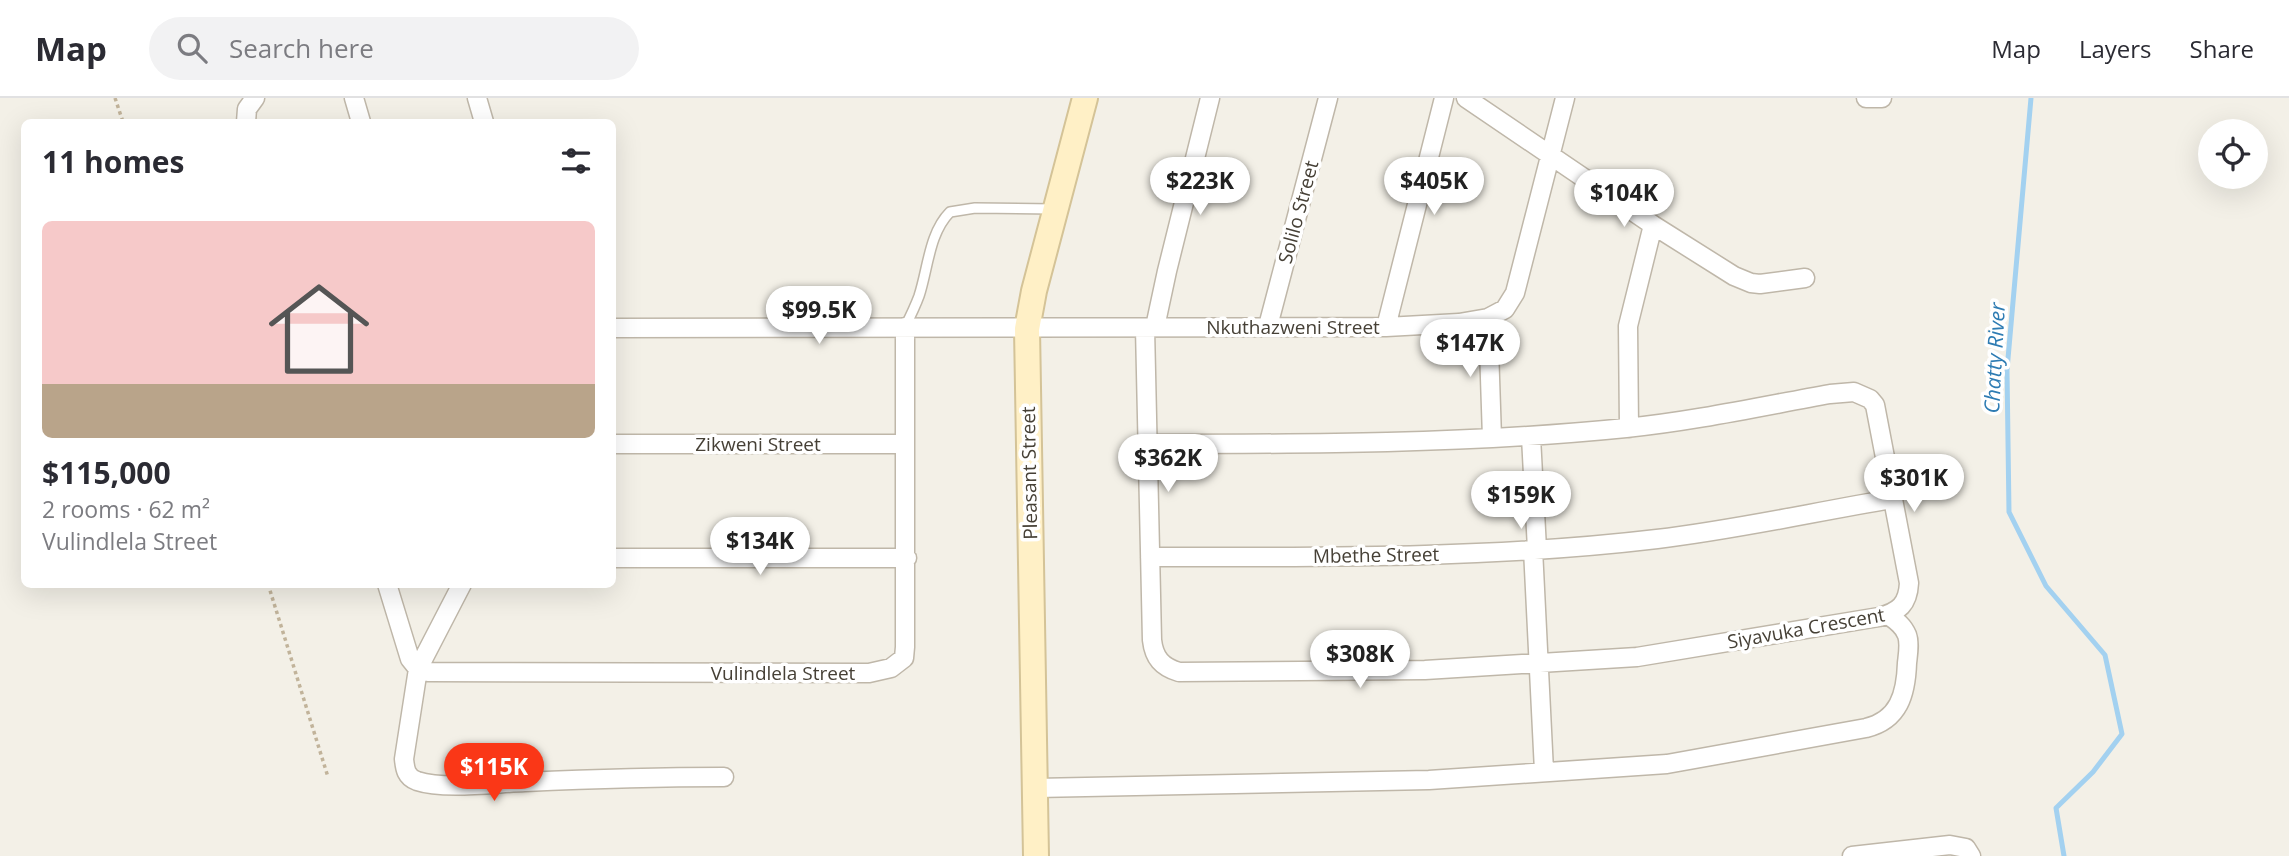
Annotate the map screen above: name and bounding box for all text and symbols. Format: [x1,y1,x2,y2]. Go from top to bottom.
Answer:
search box [149,17,639,80]
text: Map [35,26,107,71]
icon: search [173,29,211,67]
text: Search here [229,30,374,66]
text: Map [1991,32,2041,65]
text: Layers [2079,32,2152,65]
text: Share [2190,32,2254,65]
map controls [2198,119,2268,189]
button: locate [2198,119,2268,189]
text: 11 homes [42,141,185,182]
icon: filters [557,142,595,180]
street label: Solilo Street [1272,157,1324,266]
pin: $223K [1151,158,1249,217]
pin: $405K [1385,158,1483,217]
text: $223K [1166,164,1234,196]
text: $405K [1400,164,1468,196]
pin: $104K [1575,170,1673,229]
text: $104K [1590,176,1658,208]
icon: home [256,266,382,392]
pin: $99.5K [762,286,876,346]
text: $99.5K [782,293,856,325]
water label: Chatty River [1977,301,2011,414]
street label: Nkuthazweni Street [1206,314,1380,340]
pin: $147K [1421,320,1519,379]
text: $147K [1436,326,1504,358]
street label: Pleasant Street [1015,406,1043,540]
street label: Zikweni Street [695,431,821,457]
pin: $362K [1119,434,1217,494]
text: $362K [1134,441,1202,473]
text: $115,000 [42,452,171,493]
pin: $301K [1865,454,1963,514]
text: $301K [1880,461,1948,493]
pin: $159K [1472,472,1570,531]
text: $159K [1487,478,1555,510]
text: 2 rooms · 62 m² [42,493,210,525]
pin: $134K [711,518,809,577]
text: $134K [726,524,794,556]
text: Vulindlela Street [42,525,217,557]
street label: Mbethe Street [1313,541,1440,569]
street label: Siyavuka Crescent [1725,601,1887,655]
pin: $308K [1311,630,1409,690]
text: $308K [1326,637,1394,669]
street label: Vulindlela Street [711,660,856,686]
pin: $115K [445,744,543,803]
text: $115K [460,750,528,782]

